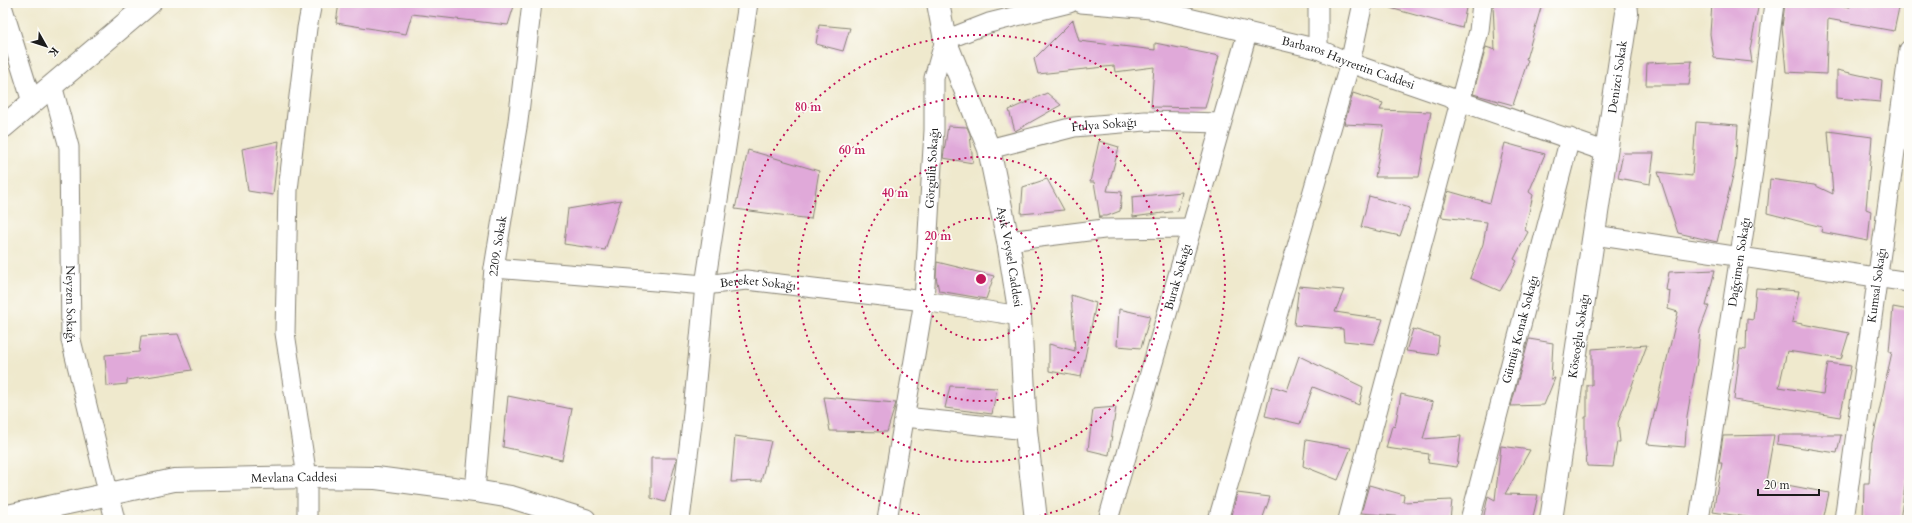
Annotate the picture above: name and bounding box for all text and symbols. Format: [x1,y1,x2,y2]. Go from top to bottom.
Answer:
north arrow [26,26,66,66]
street label: Barbaros Hayrettin Caddesi [1280,33,1418,93]
street label: Denizci Sokak [1604,39,1631,114]
text: K [45,44,62,60]
text: 80 m [795,99,822,115]
street label: Fulya Sokağı [1071,114,1138,135]
street label: Görgülü Sokağı [921,127,942,209]
text: 60 m [839,142,866,158]
text: 40 m [882,185,909,201]
street label: Aşık Veysel Caddesi [993,205,1027,309]
street label: 2209. Sokak [485,214,511,277]
street label: Dağçimen Sokağı [1724,216,1754,308]
text: 20 m [925,228,952,244]
street label: Burak Sokağı [1160,241,1195,312]
street label: Kumsal Sokağı [1863,246,1890,324]
street label: Neyzen Sokağı [62,265,79,345]
street label: Bereket Sokağı [719,272,798,294]
centre of rings [974,272,988,286]
street label: Gümüş Konak Sokağı [1498,273,1542,385]
street label: Köseoğlu Sokağı [1564,292,1593,379]
street label: Mevlana Caddesi [251,469,338,486]
scale bar [1758,471,1819,497]
text: 20 m [1764,477,1791,493]

